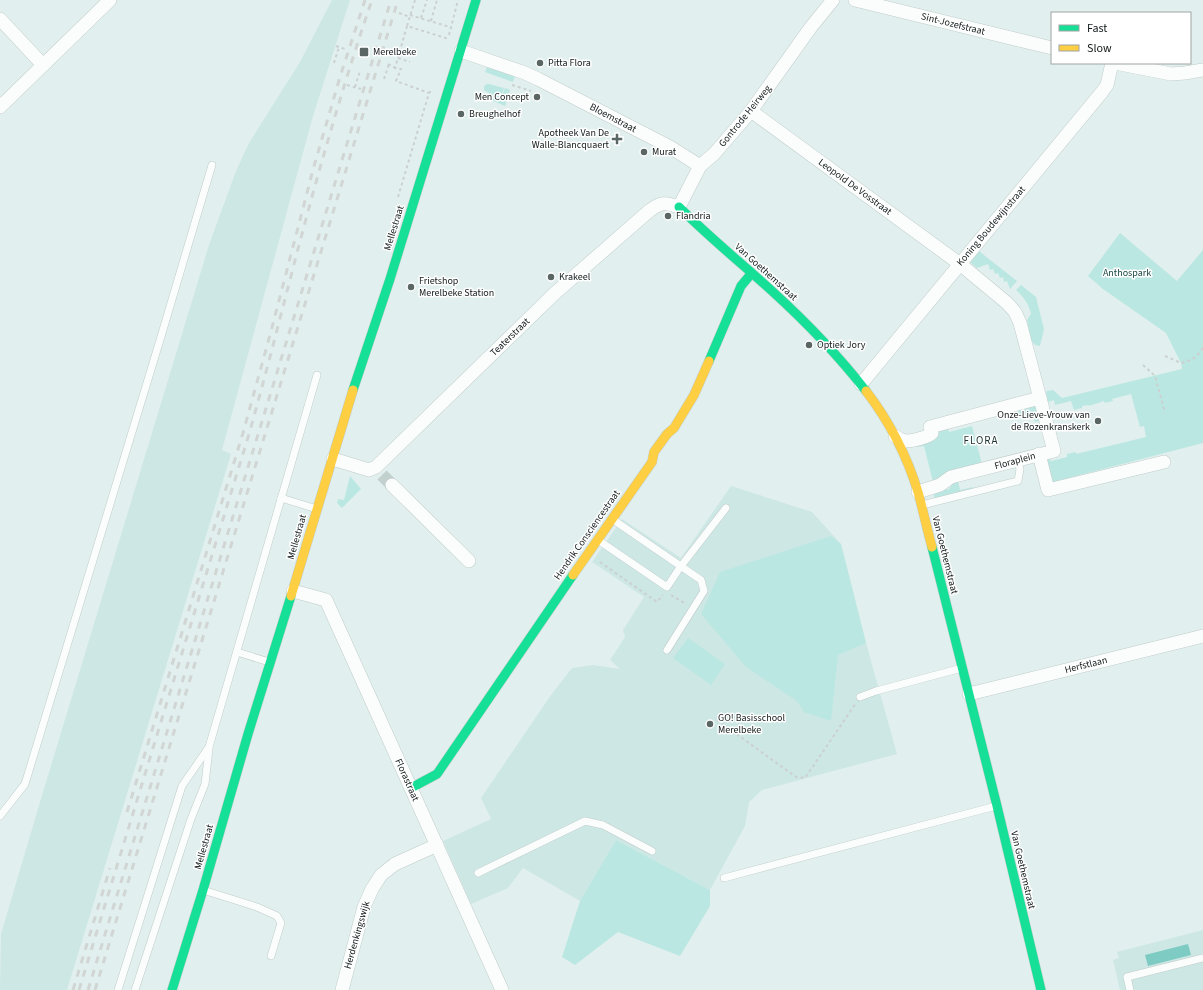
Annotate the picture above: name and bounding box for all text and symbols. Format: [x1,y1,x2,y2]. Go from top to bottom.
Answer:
street label: Sint-Jozefstraat [920,9,987,39]
legend [1051,12,1191,64]
text: Fast [1087,20,1107,37]
text: Slow [1087,40,1112,57]
place label: Merelbeke [373,45,416,59]
marker: Merelbeke [358,46,370,58]
place label: Pitta Flora [548,56,591,70]
marker: Pitta Flora [535,58,545,68]
street label: Gontrode Heirweg [716,82,774,150]
place label: Men Concept [475,90,530,104]
marker: Men Concept [532,92,542,102]
street label: Bloemstraat [587,100,639,136]
place label: Breughelhof [469,107,521,121]
marker: Breughelhof [456,109,466,119]
place label: Apotheek Van De Walle-Blancquaert [532,126,610,152]
marker: Apotheek Van De Walle-Blancquaert [612,134,622,144]
place label: Murat [652,145,677,159]
marker: Murat [639,147,649,157]
street label: Leopold De Vosstraat [815,156,895,219]
street label: Koning Boudewijnstraat [953,183,1029,269]
street label: Mellestraat [381,203,408,252]
place label: Flandria [676,209,711,223]
marker: Flandria [663,211,673,221]
street label: Van Goethemstraat [732,240,801,304]
park label: Anthospark [1103,266,1151,280]
place label: Krakeel [559,270,591,284]
marker: Krakeel [546,272,556,282]
place label: Frietshop Merelbeke Station [419,274,494,300]
marker: Frietshop Merelbeke Station [406,282,416,292]
street label: Teaterstraat [487,314,533,359]
place label: Optiek Jory [817,338,866,352]
marker: Optiek Jory [804,340,814,350]
place label: Onze-Lieve-Vrouw van de Rozenkranskerk [997,408,1090,434]
marker: Onze-Lieve-Vrouw van de Rozenkranskerk [1093,416,1103,426]
district label: FLORA [964,433,999,448]
street label: Floraplein [993,449,1037,473]
street label: Hendrik Consciencestraat [551,487,624,583]
street label: Mellestraat [284,512,310,561]
street label: Van Goethemstraat [929,515,962,596]
street label: Herfstlaan [1063,653,1109,677]
place label: GO! Basisschool Merelbeke [718,711,785,737]
marker: GO! Basisschool Merelbeke [705,719,715,729]
street label: Florastraat [391,757,423,804]
street label: Mellestraat [191,822,217,871]
street label: Van Goethemstraat [1007,830,1039,911]
street label: Herdenkingswijk [341,899,373,971]

